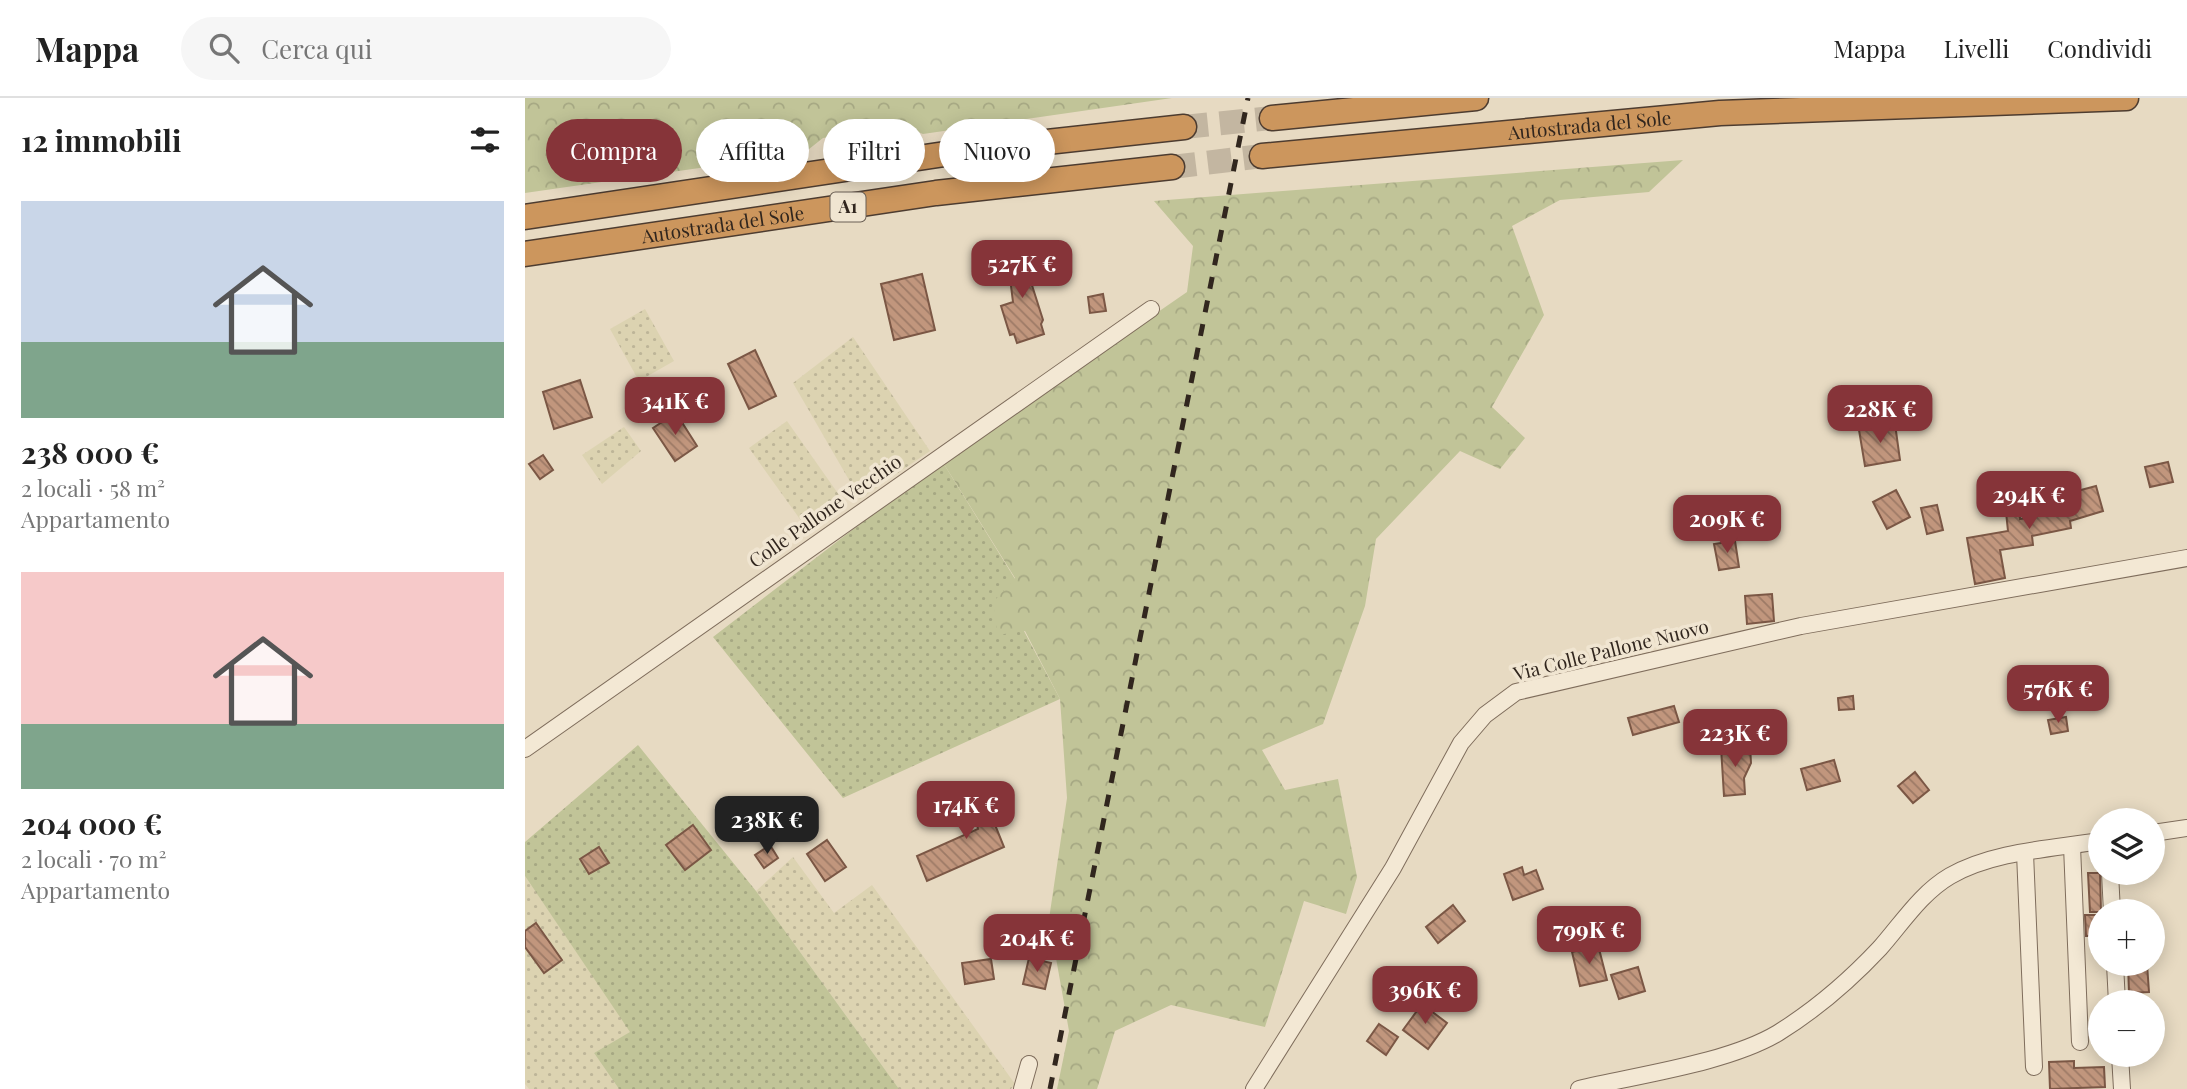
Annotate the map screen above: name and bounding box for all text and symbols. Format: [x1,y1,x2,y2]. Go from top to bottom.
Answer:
search box [181,17,671,80]
text: Mappa [35,26,139,70]
icon: search [205,29,243,67]
text: Cerca qui [261,31,372,66]
text: Mappa [1833,32,1906,64]
text: Livelli [1944,32,2009,64]
text: Condividi [2047,32,2152,64]
street label: Autostrada del Sole [1506,104,1672,145]
chip: Compra [546,119,682,182]
chip: Affitta [696,119,809,182]
chip: Filtri [823,119,925,182]
chip: Nuovo [939,119,1055,182]
text: 12 immobili [21,120,181,160]
icon: filters [466,121,504,159]
road number: A1 [831,192,865,222]
street label: Autostrada del Sole [639,199,806,249]
pin: 527K € [965,240,1079,300]
icon: home [200,247,326,373]
text: 527K € [987,247,1057,278]
pin: 341K € [618,378,732,437]
text: 341K € [641,384,709,415]
pin: 228K € [1823,386,1937,445]
text: 228K € [1843,392,1917,423]
text: 238 000 € [21,432,159,472]
street label: Colle Pallone Vecchio [743,448,906,573]
text: 2 locali · 58 m² [21,472,165,503]
pin: 294K € [1972,472,2086,531]
text: 294K € [1992,478,2066,509]
pin: 209K € [1670,496,1784,555]
text: 209K € [1689,502,1765,533]
text: Appartamento [21,503,170,534]
street label: Via Colle Pallone Nuovo [1509,612,1711,686]
icon: home [200,618,326,744]
pin: 576K € [2001,666,2115,725]
text: 576K € [2023,672,2093,703]
pin: 223K € [1678,710,1792,769]
text: 223K € [1699,716,1771,747]
pin: 174K € [909,782,1023,841]
text: 174K € [933,788,999,819]
pin: 238K € [710,796,824,856]
text: 204 000 € [21,803,163,843]
text: 238K € [731,803,803,834]
map controls [2088,808,2165,1067]
button: layers [2088,808,2165,885]
text: 2 locali · 70 m² [21,843,167,874]
text: Appartamento [21,874,170,905]
button: + [2088,899,2165,976]
pin: 799K € [1532,906,1646,966]
text: 799K € [1553,913,1625,944]
pin: 204K € [980,914,1094,974]
text: 204K € [999,921,1075,952]
pin: 396K € [1368,967,1482,1026]
text: 396K € [1388,973,1462,1004]
button: − [2088,990,2165,1067]

